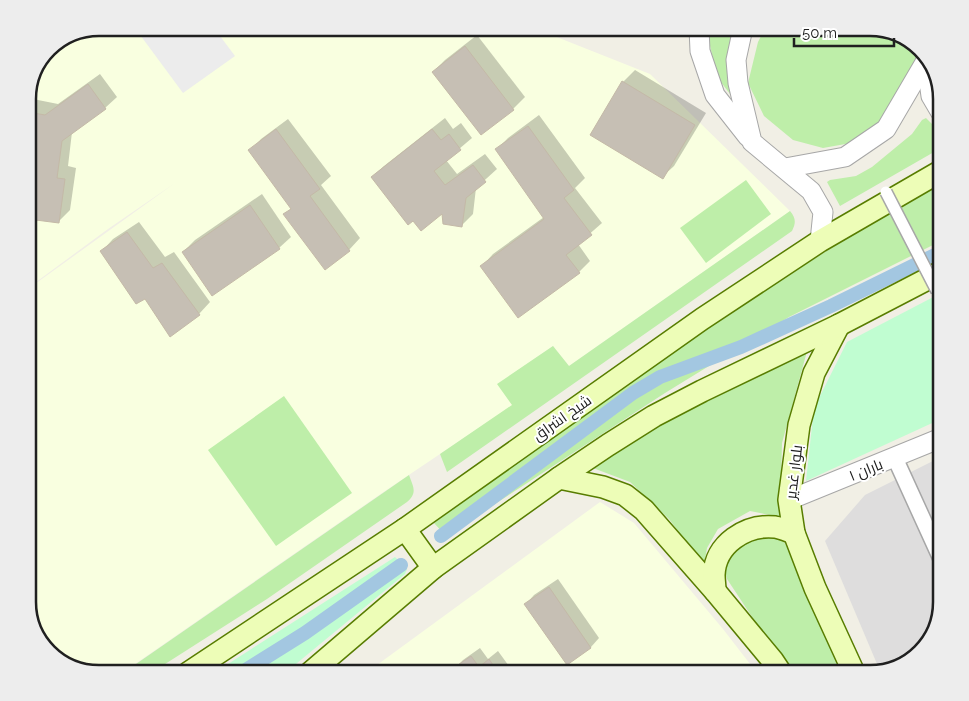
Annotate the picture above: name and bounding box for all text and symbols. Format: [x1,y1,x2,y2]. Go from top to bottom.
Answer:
scale bar [794,15,894,47]
text: 50 m [802,24,837,42]
street label: شیخ اشراق [529,391,596,446]
street label: بلوار غدیر [782,444,806,501]
street label: باران ۱ [846,455,886,486]

